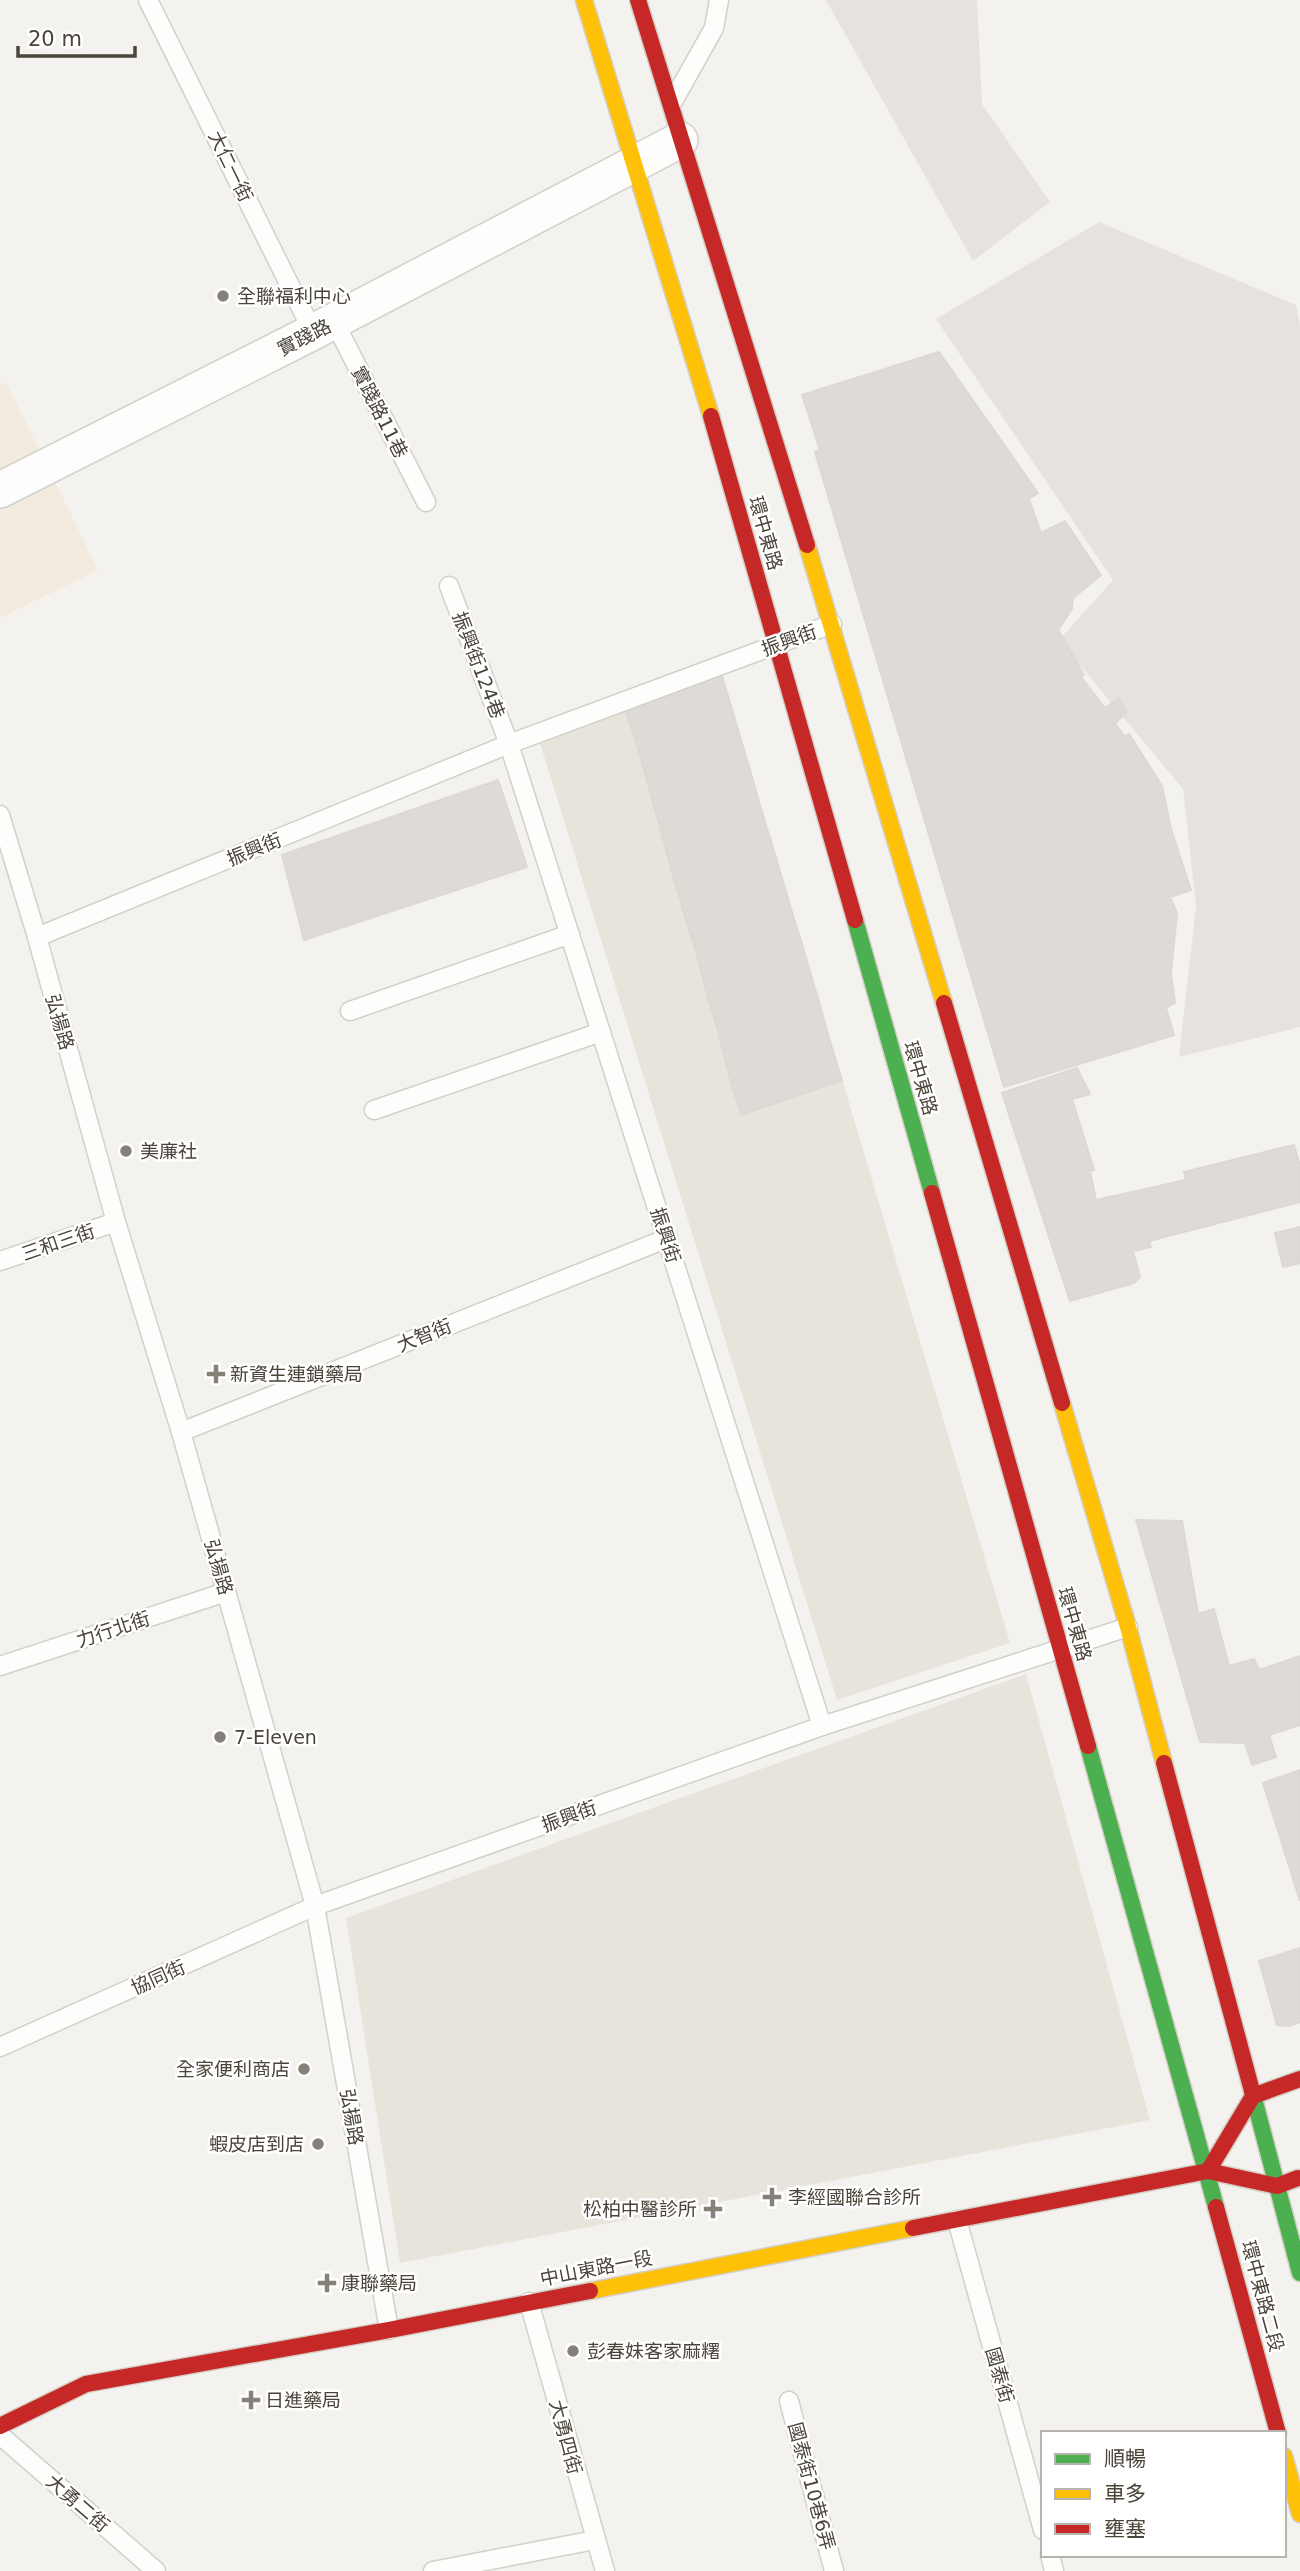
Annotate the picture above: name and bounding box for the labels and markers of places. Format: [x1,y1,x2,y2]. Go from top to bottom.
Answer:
place label: 全聯福利中心 [237,285,351,307]
marker: 全聯福利中心 [215,288,231,304]
place label: 美廉社 [140,1140,197,1162]
marker: 美廉社 [118,1143,134,1159]
place label: 新資生連鎖藥局 [230,1363,363,1385]
marker: 新資生連鎖藥局 [208,1366,224,1382]
place label: 7-Eleven [234,1726,317,1748]
marker: 7-Eleven [212,1729,228,1745]
place label: 全家便利商店 [176,2058,290,2080]
marker: 全家便利商店 [296,2061,312,2077]
place label: 蝦皮店到店 [209,2133,304,2155]
marker: 蝦皮店到店 [310,2136,326,2152]
place label: 李經國聯合診所 [788,2186,921,2208]
marker: 李經國聯合診所 [762,2187,782,2207]
place label: 松柏中醫診所 [583,2198,697,2220]
marker: 松柏中醫診所 [703,2199,723,2219]
place label: 康聯藥局 [341,2272,417,2294]
marker: 康聯藥局 [319,2275,335,2291]
place label: 彭春妹客家麻糬 [587,2340,720,2362]
marker: 彭春妹客家麻糬 [565,2343,581,2359]
place label: 日進藥局 [265,2389,341,2411]
marker: 日進藥局 [243,2392,259,2408]

